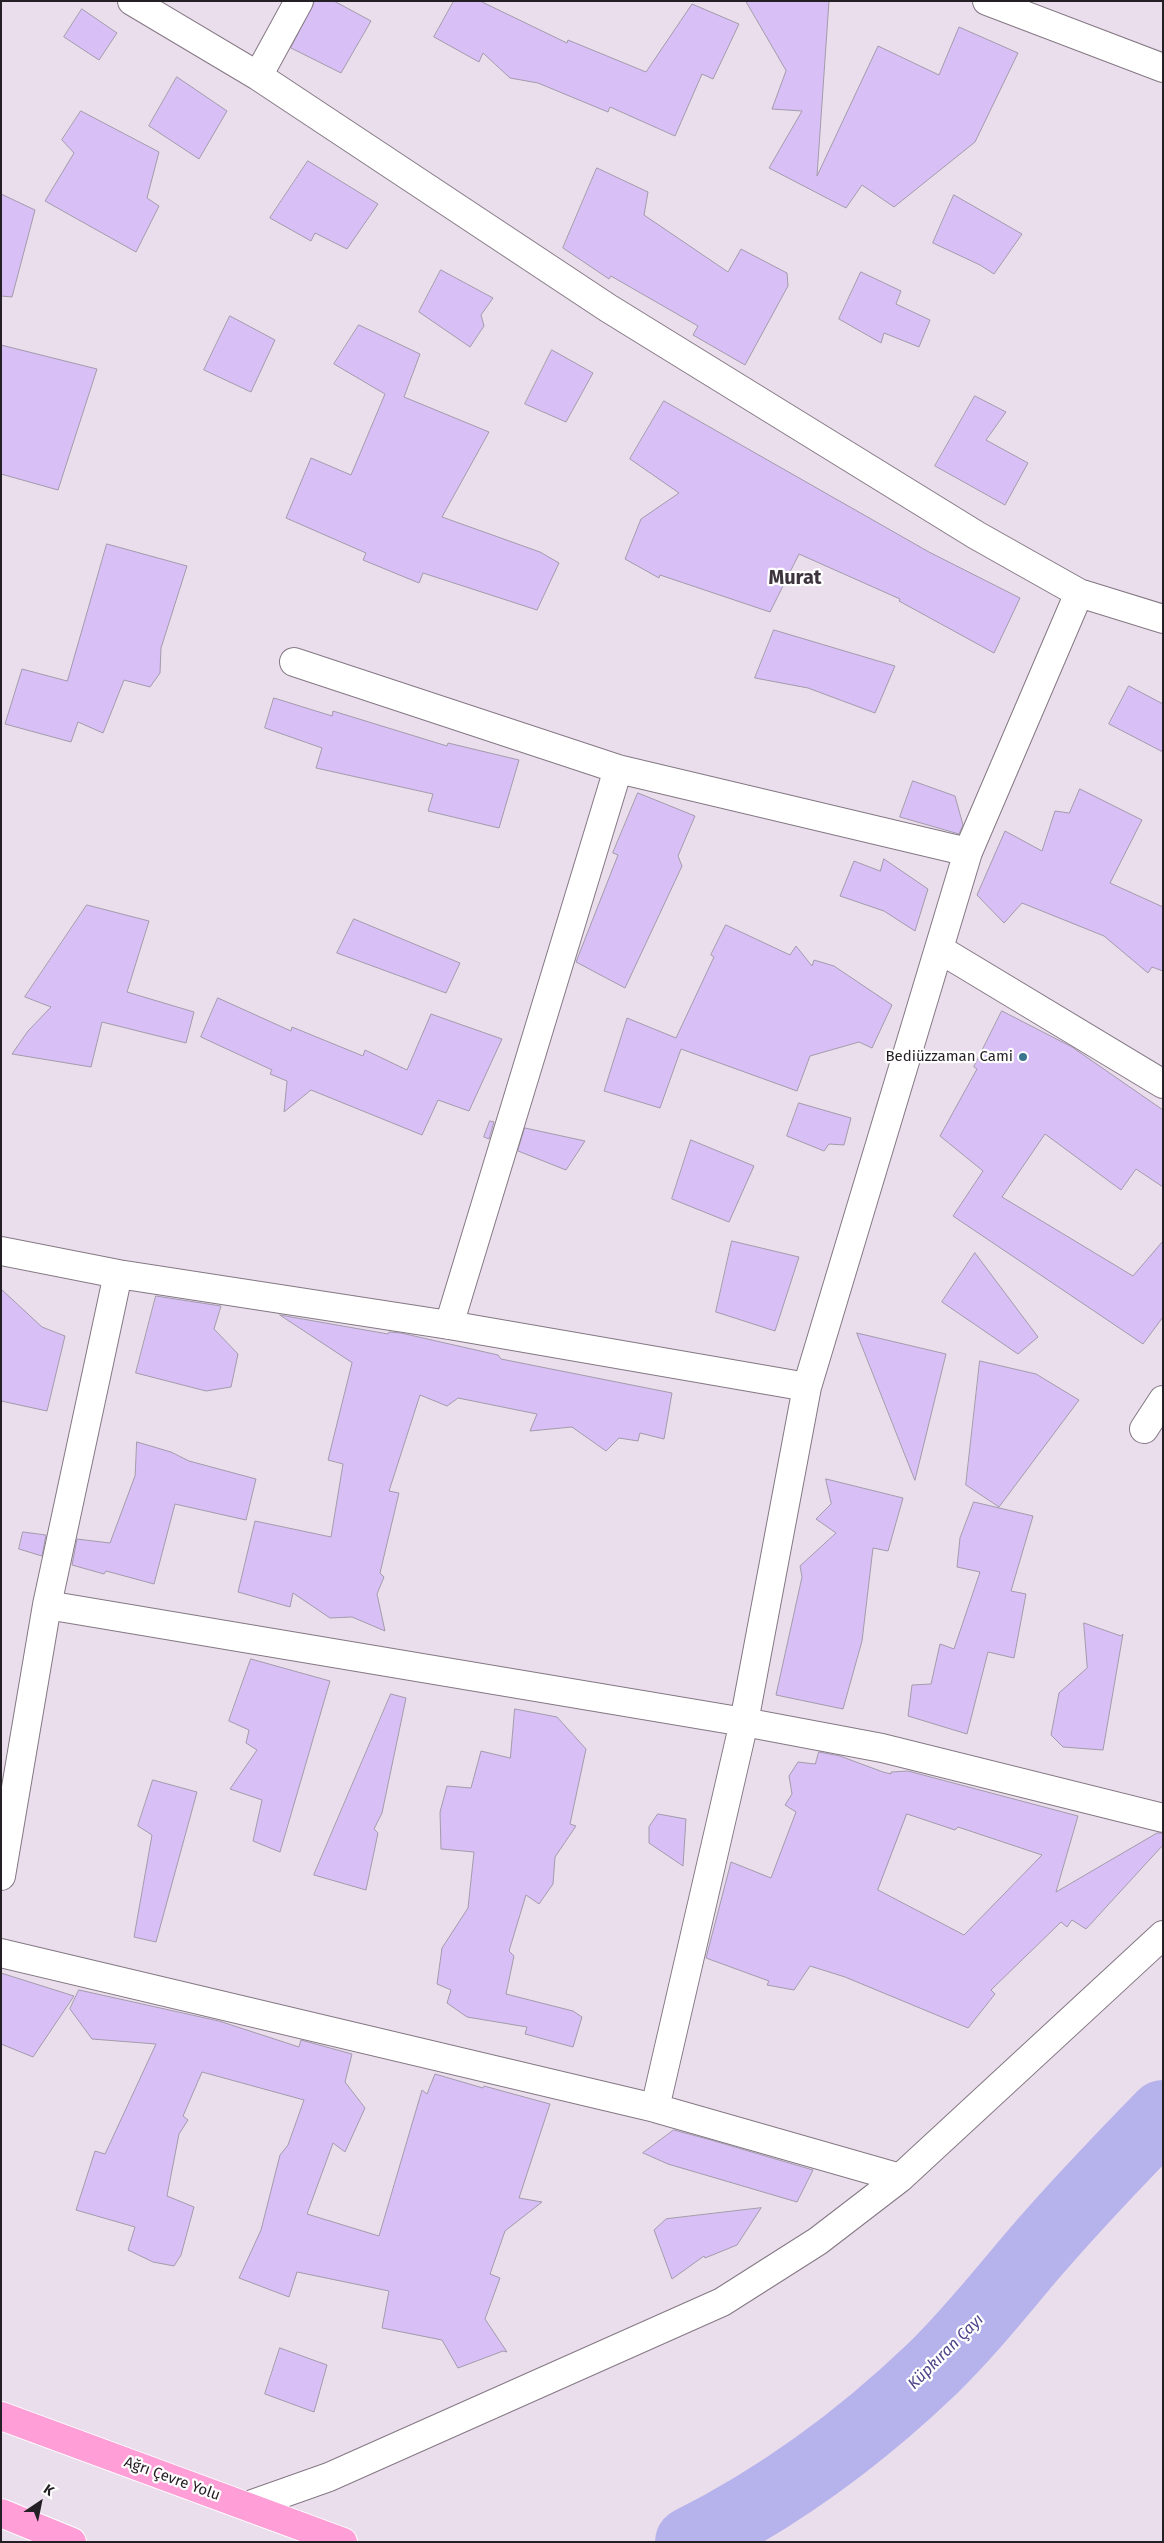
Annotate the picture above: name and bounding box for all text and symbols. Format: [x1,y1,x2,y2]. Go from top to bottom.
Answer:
district label: Murat [768,566,822,590]
place label: Bediüzzaman Cami [885,1048,1013,1066]
marker: Bediüzzaman Cami [1017,1051,1029,1063]
water label: Küpkıran Çayı [904,2310,988,2394]
street label: Ağrı Çevre Yolu [122,2453,222,2505]
north arrow [15,2478,65,2528]
text: K [40,2481,57,2500]

